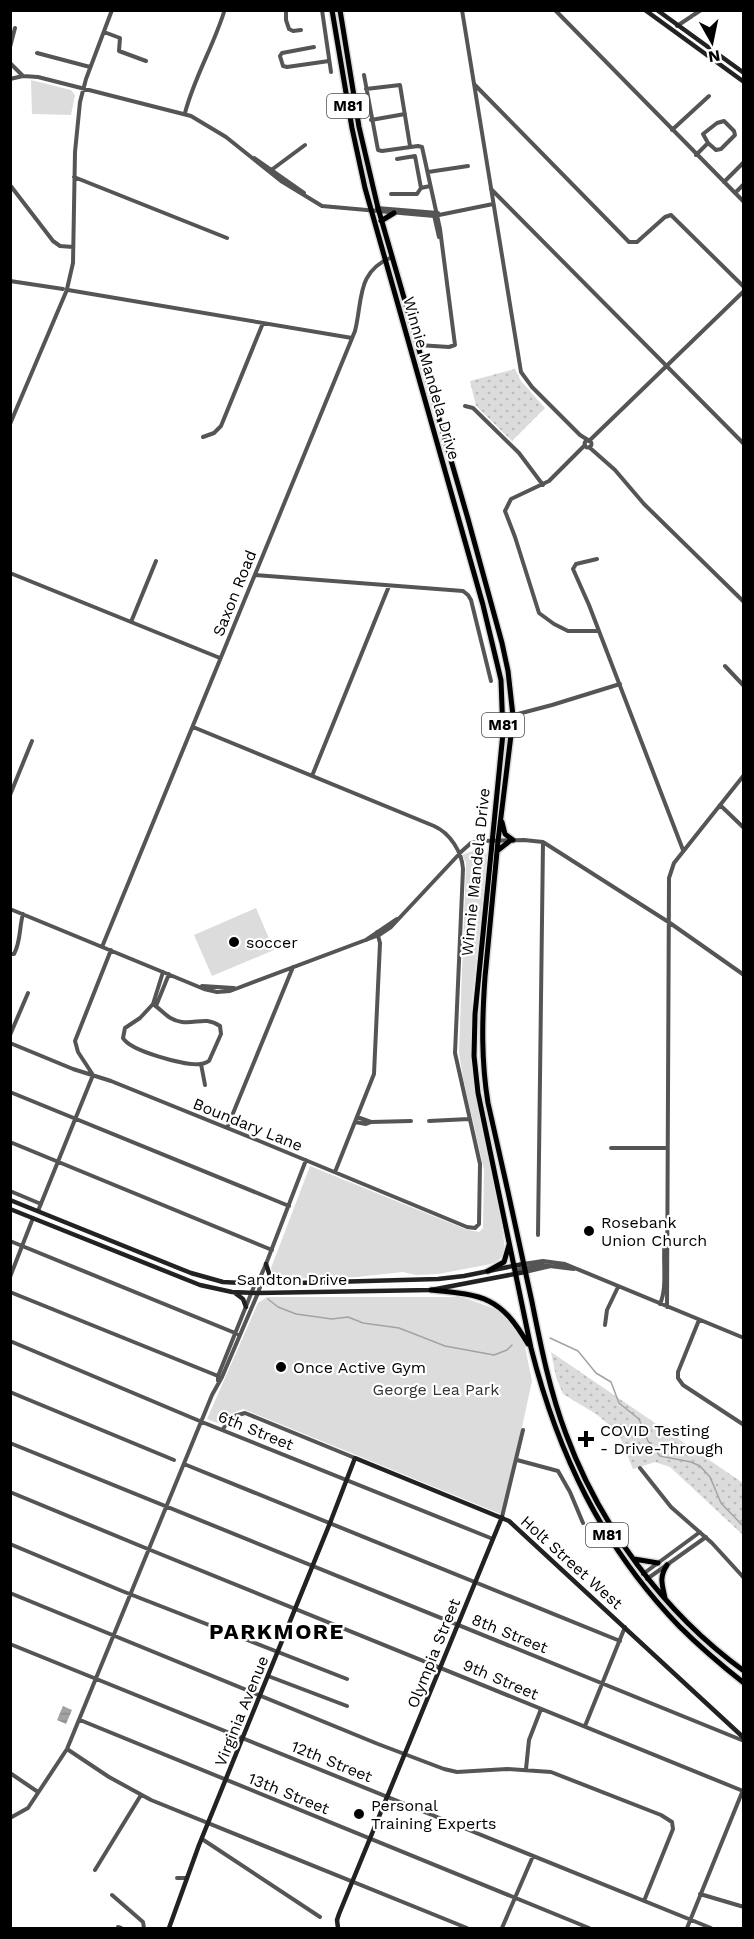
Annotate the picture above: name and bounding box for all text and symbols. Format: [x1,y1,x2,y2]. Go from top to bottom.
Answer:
north arrow [682,12,742,72]
text: N [707,46,722,67]
road number: M81 [327,94,369,118]
street label: Winnie Mandela Drive [399,294,464,462]
street label: Saxon Road [209,547,260,639]
road number: M81 [482,713,524,737]
street label: Winnie Mandela Drive [457,787,494,957]
place label: soccer [246,933,298,952]
marker: soccer [227,935,241,949]
street label: Boundary Lane [190,1094,305,1155]
place label: Rosebank Union Church [601,1213,707,1250]
marker: Rosebank Union Church [582,1224,596,1238]
street label: Sandton Drive [237,1270,347,1289]
place label: Once Active Gym [293,1358,426,1377]
marker: Once Active Gym [274,1360,288,1374]
park label: George Lea Park [373,1380,499,1399]
street label: 6th Street [215,1407,297,1454]
place label: COVID Testing - Drive-Through [600,1421,724,1458]
marker: COVID Testing - Drive-Through [577,1430,595,1448]
street label: Holt Street West [517,1512,627,1613]
road number: M81 [586,1523,628,1547]
street label: Olympia Street [403,1595,464,1711]
street label: 8th Street [469,1610,551,1657]
district label: PARKMORE [209,1619,345,1644]
street label: Virginia Avenue [211,1653,272,1769]
street label: 9th Street [460,1655,542,1704]
street label: 12th Street [288,1737,375,1786]
street label: 13th Street [245,1769,332,1818]
place label: Personal Training Experts [371,1796,496,1833]
marker: Personal Training Experts [352,1807,366,1821]

